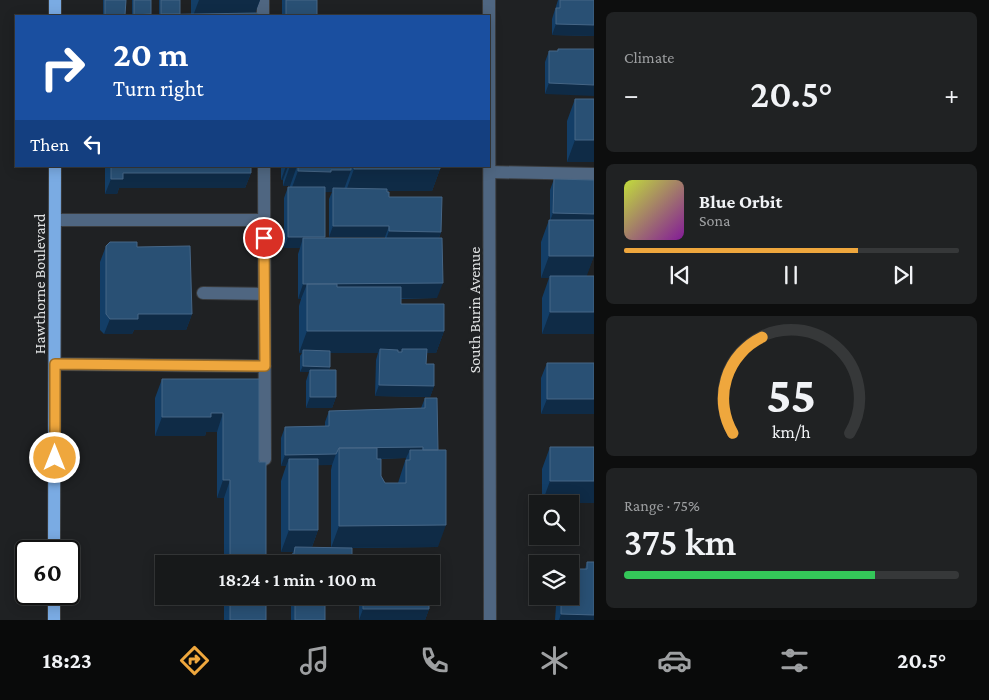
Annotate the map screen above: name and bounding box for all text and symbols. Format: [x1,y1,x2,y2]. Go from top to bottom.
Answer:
icon: right [30,35,95,100]
text: 20 m [113,35,188,74]
text: Climate [624,49,674,66]
text: 20.5° [750,73,833,115]
text: Turn right [113,76,204,101]
text: − [624,79,639,110]
text: + [944,79,959,110]
icon: left [79,130,107,158]
text: Then [30,134,69,155]
text: Blue Orbit [699,191,782,212]
text: Sona [699,212,730,229]
street label: Hawthorne Boulevard [31,213,48,354]
pin [243,217,285,259]
icon: arrive [250,224,278,252]
street label: South Burin Avenue [466,247,483,373]
icon: previous [666,261,694,289]
icon: pause [777,261,805,289]
icon: next [889,261,917,289]
text: 55 [766,365,817,423]
text: km/h [772,422,811,442]
position arrow [28,431,80,483]
map controls [529,495,579,605]
button: search [529,495,579,545]
text: Range · 75% [624,497,700,514]
text: 375 km [624,521,736,563]
speed limit sign: 60 [15,540,80,605]
button: layers [529,555,579,605]
text: 18:24 · 1 min · 100 m [219,569,376,590]
icon: directions [177,643,212,678]
icon: music [297,643,332,678]
icon: phone [417,643,452,678]
icon: climate [537,643,572,678]
icon: car [657,643,692,678]
icon: filters [777,643,812,678]
text: 18:23 [43,648,92,673]
text: 20.5° [897,648,946,673]

